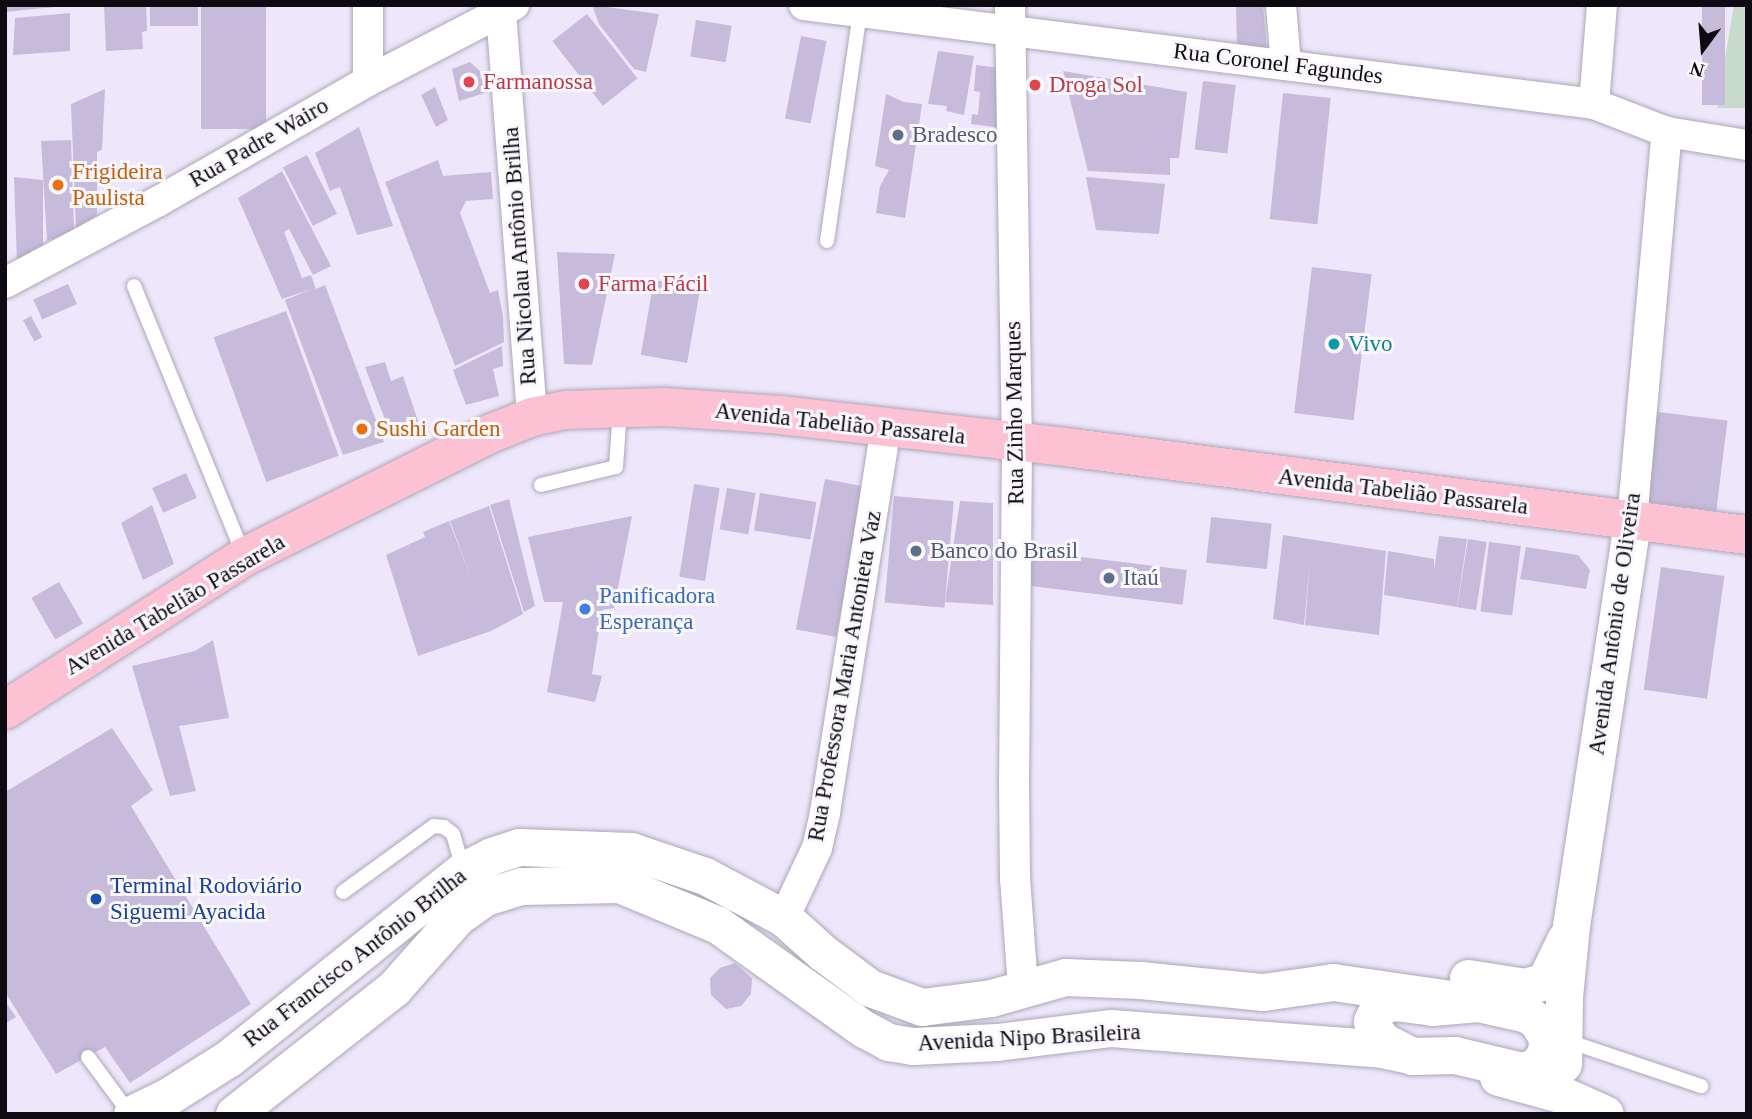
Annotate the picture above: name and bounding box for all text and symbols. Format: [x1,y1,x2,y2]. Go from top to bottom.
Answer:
north arrow [1668,14,1738,84]
street label: Rua Coronel Fagundes [1172,37,1384,91]
text: N [1688,58,1707,82]
place label: Farmanossa [483,68,593,96]
place label: Droga Sol [1049,71,1143,99]
marker: Farmanossa [461,74,477,90]
marker: Droga Sol [1027,77,1043,93]
street label: Rua Padre Wairo [184,92,334,194]
place label: Bradesco [912,121,998,149]
street label: Rua Nicolau Antônio Brilha [497,125,543,387]
marker: Bradesco [890,127,906,143]
place label: Frigideira Paulista [72,158,163,212]
marker: Frigideira Paulista [50,177,66,193]
place label: Farma Fácil [598,270,708,298]
marker: Farma Fácil [576,276,592,292]
street label: Rua Zinho Marques [1000,321,1030,505]
place label: Vivo [1348,330,1393,358]
marker: Vivo [1326,336,1342,352]
street label: Avenida Tabelião Passarela [713,397,967,451]
place label: Sushi Garden [376,415,501,443]
marker: Sushi Garden [354,421,370,437]
street label: Avenida Tabelião Passarela [1276,463,1530,521]
street label: Avenida Antônio de Oliveira [1583,490,1647,758]
street label: Rua Professora Maria Antonieta Vaz [802,508,888,844]
street label: Avenida Tabelião Passarela [60,528,290,682]
place label: Banco do Brasil [930,537,1078,565]
marker: Banco do Brasil [908,543,924,559]
place label: Itaú [1123,564,1159,592]
marker: Itaú [1101,570,1117,586]
place label: Panificadora Esperança [599,582,715,636]
marker: Panificadora Esperança [577,601,593,617]
street label: Rua Francisco Antônio Brilha [238,862,472,1054]
place label: Terminal Rodoviário Siguemi Ayacida [110,872,302,926]
marker: Terminal Rodoviário Siguemi Ayacida [88,891,104,907]
street label: Avenida Nipo Brasileira [917,1018,1141,1058]

